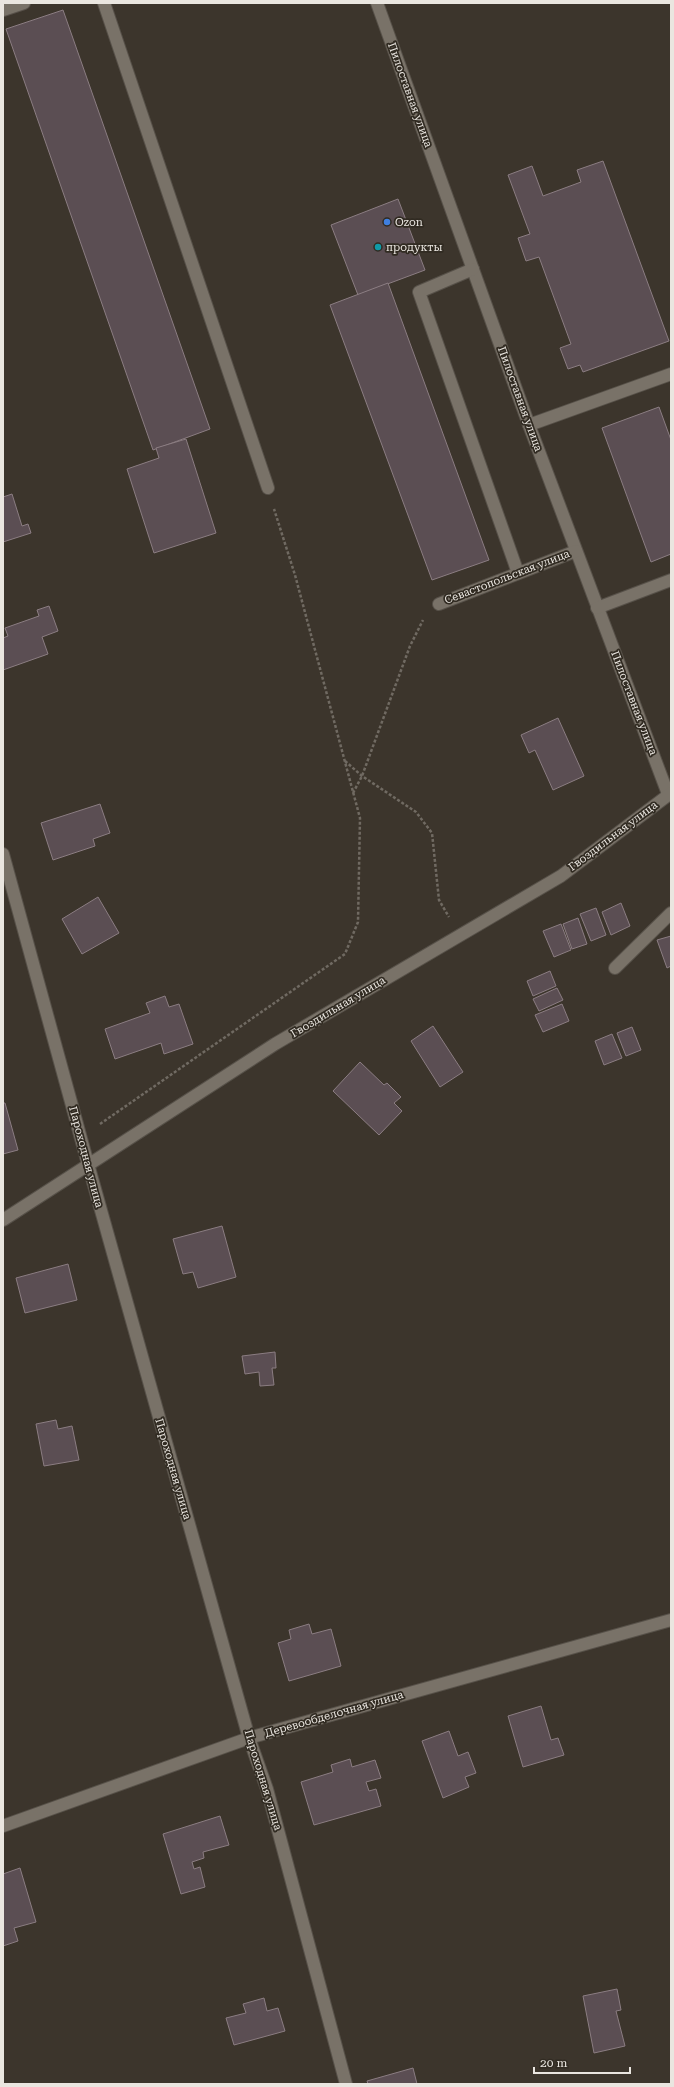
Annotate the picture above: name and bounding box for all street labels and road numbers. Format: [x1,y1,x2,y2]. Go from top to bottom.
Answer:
street label: Пилоставная улица [385,41,435,149]
street label: Пилоставная улица [495,345,545,453]
street label: Севастопольская улица [443,547,571,607]
street label: Пилоставная улица [608,649,660,757]
street label: Гвоздильная улица [566,798,660,874]
street label: Гвоздильная улица [288,974,388,1040]
street label: Пароходная улица [66,1105,106,1209]
street label: Пароходная улица [152,1417,194,1521]
street label: Деревообделочная улица [263,1688,405,1740]
street label: Пароходная улица [242,1728,284,1832]

